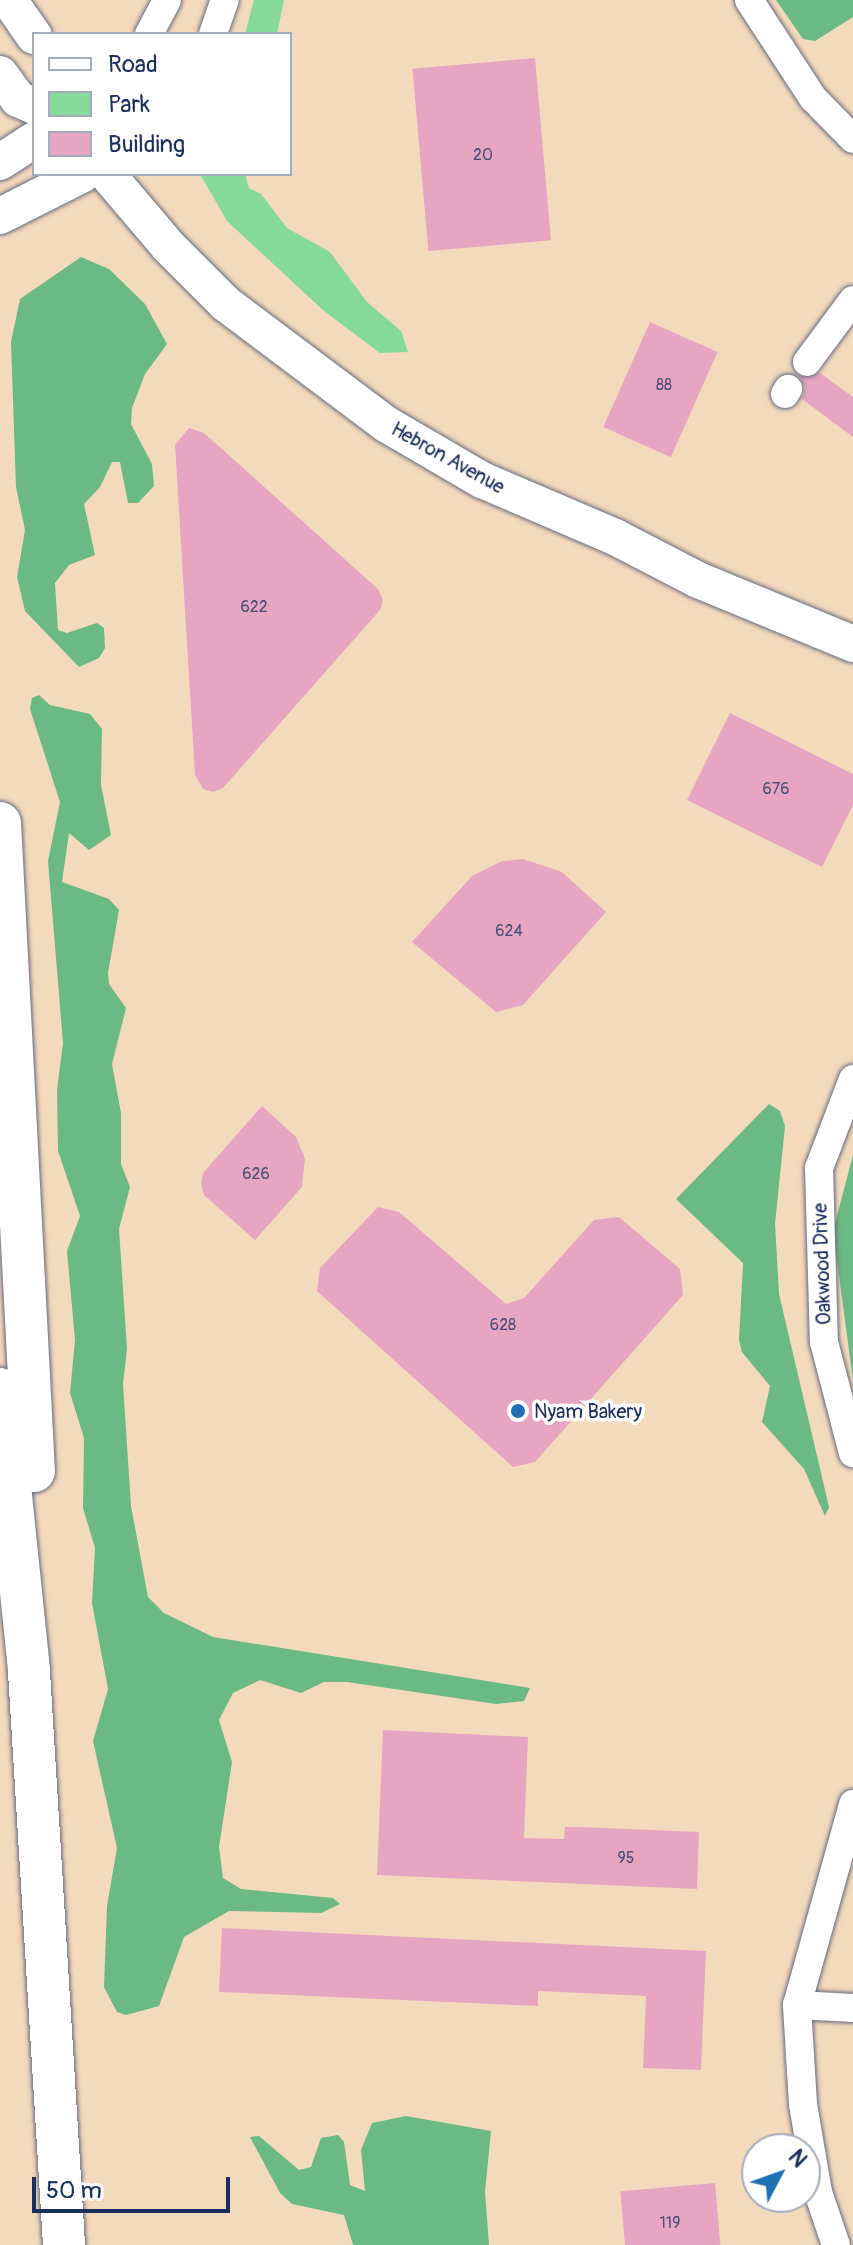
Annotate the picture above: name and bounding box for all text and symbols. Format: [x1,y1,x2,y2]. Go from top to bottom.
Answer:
legend [32,32,292,176]
text: Road [108,50,158,79]
text: Park [108,90,150,119]
text: Building [108,130,185,159]
house number: 20 [473,145,493,165]
house number: 88 [656,375,672,395]
street label: Hebron Avenue [387,417,509,499]
house number: 622 [240,597,268,617]
house number: 676 [763,779,789,799]
house number: 624 [495,921,523,941]
house number: 626 [242,1164,270,1184]
street label: Oakwood Drive [808,1203,836,1325]
house number: 628 [490,1315,516,1335]
place label: Nyam Bakery [534,1399,642,1423]
marker: Nyam Bakery [509,1402,527,1420]
house number: 95 [618,1848,634,1868]
north arrow [741,2133,821,2213]
text: N [782,2144,813,2173]
scale bar [36,2161,234,2211]
text: 50 m [46,2176,102,2205]
house number: 119 [660,2213,680,2233]

